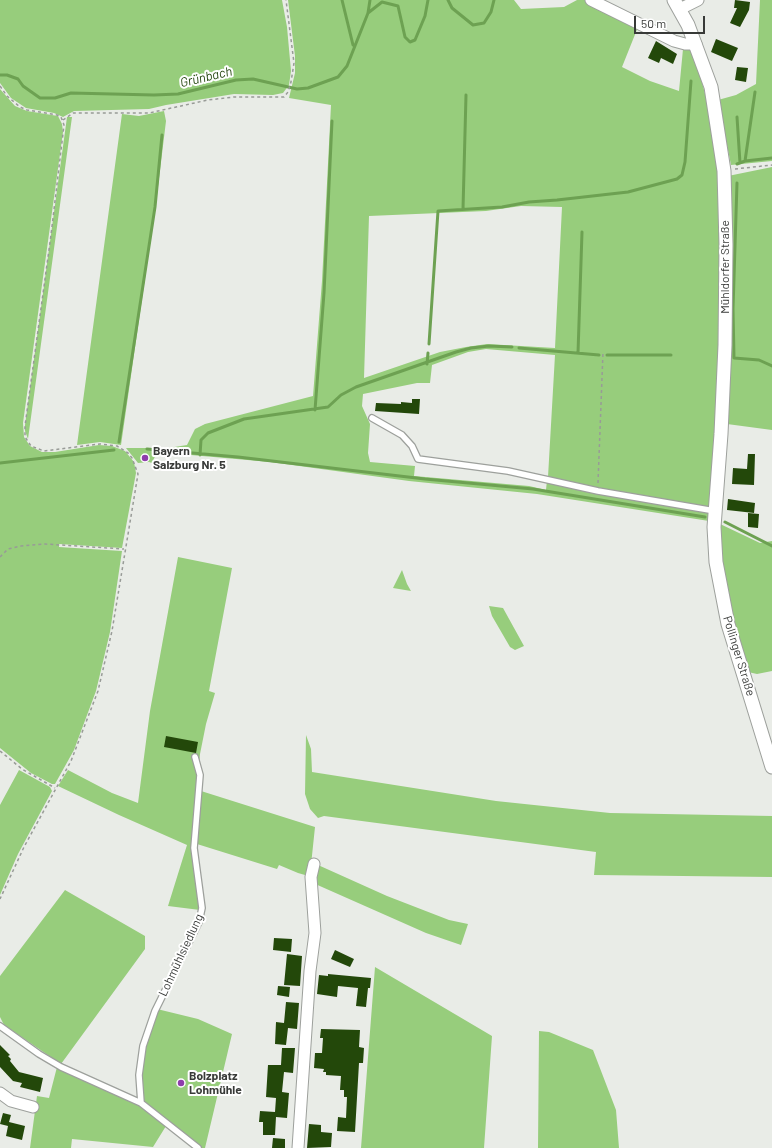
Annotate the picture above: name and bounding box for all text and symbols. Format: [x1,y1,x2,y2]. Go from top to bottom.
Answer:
scale bar [636,8,707,34]
text: 50 m [641,16,666,30]
water label: Grünbach [178,63,234,91]
street label: Mühldorfer Straße [718,220,732,314]
place label: Bayern Salzburg Nr. 5 [153,444,226,472]
marker: Bayern Salzburg Nr. 5 [140,453,150,463]
street label: Pollinger Straße [720,614,758,698]
street label: Lohmühlsiedlung [156,911,206,999]
place label: Bolzplatz Lohmühle [189,1069,242,1097]
marker: Bolzplatz Lohmühle [176,1078,186,1088]

